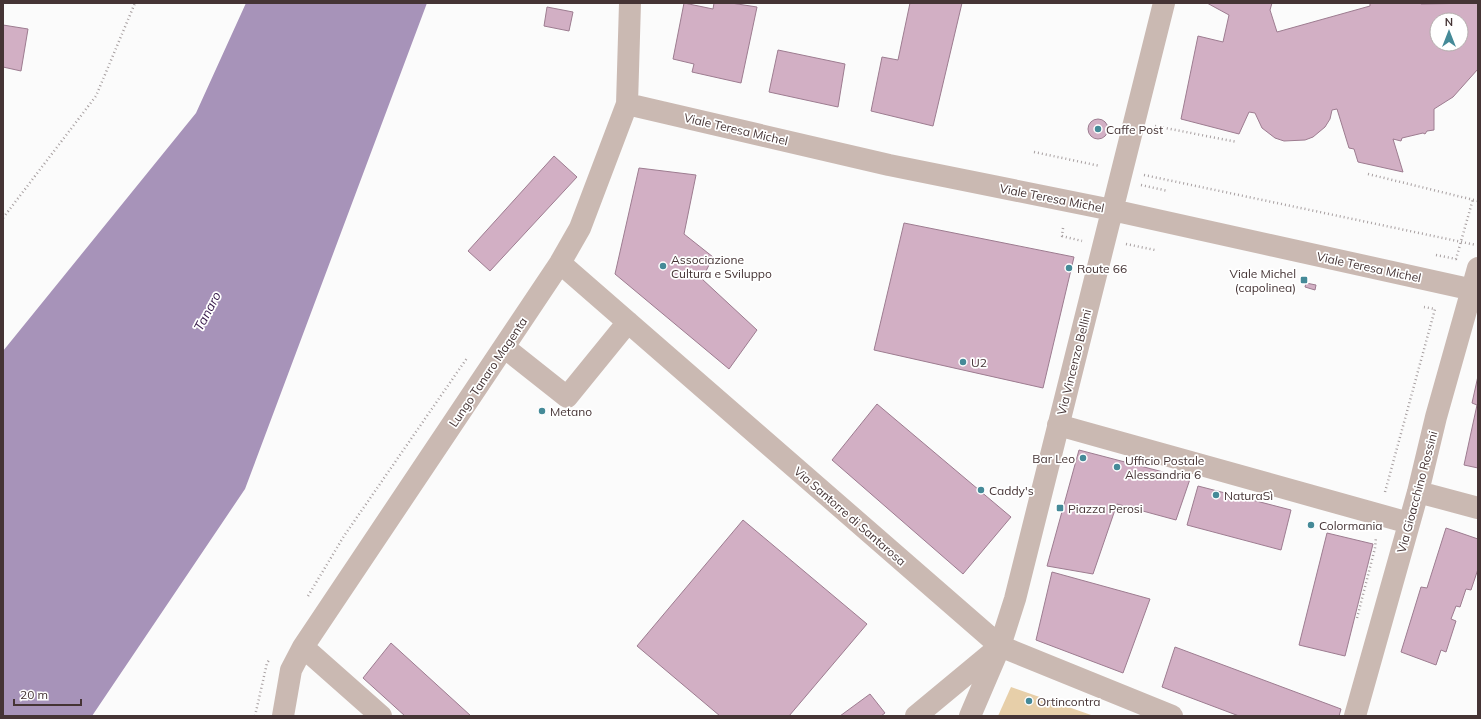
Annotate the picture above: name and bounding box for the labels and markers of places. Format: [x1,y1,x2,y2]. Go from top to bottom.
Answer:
place label: Caffe Post [1106,122,1163,137]
marker: Caffe Post [1093,124,1103,134]
place label: Associazione Cultura e Sviluppo [671,252,772,281]
marker: Associazione Cultura e Sviluppo [658,261,668,271]
place label: Route 66 [1077,261,1127,276]
marker: Route 66 [1064,263,1074,273]
place label: Viale Michel (capolinea) [1230,266,1296,295]
marker: Viale Michel (capolinea) [1299,275,1309,285]
place label: U2 [971,355,987,370]
marker: U2 [958,357,968,367]
place label: Metano [550,404,592,419]
marker: Metano [537,406,547,416]
place label: Bar Leo [1032,451,1075,466]
marker: Bar Leo [1078,453,1088,463]
place label: Ufficio Postale Alessandria 6 [1125,453,1204,482]
marker: Ufficio Postale Alessandria 6 [1112,462,1122,472]
place label: Caddy's [989,483,1034,498]
marker: Caddy's [976,485,986,495]
place label: NaturaSì [1224,488,1273,503]
marker: NaturaSì [1211,490,1221,500]
place label: Piazza Perosi [1068,501,1143,516]
marker: Piazza Perosi [1055,503,1065,513]
place label: Colormania [1319,518,1383,533]
marker: Colormania [1306,520,1316,530]
place label: Ortincontra [1037,694,1100,709]
marker: Ortincontra [1024,696,1034,706]

